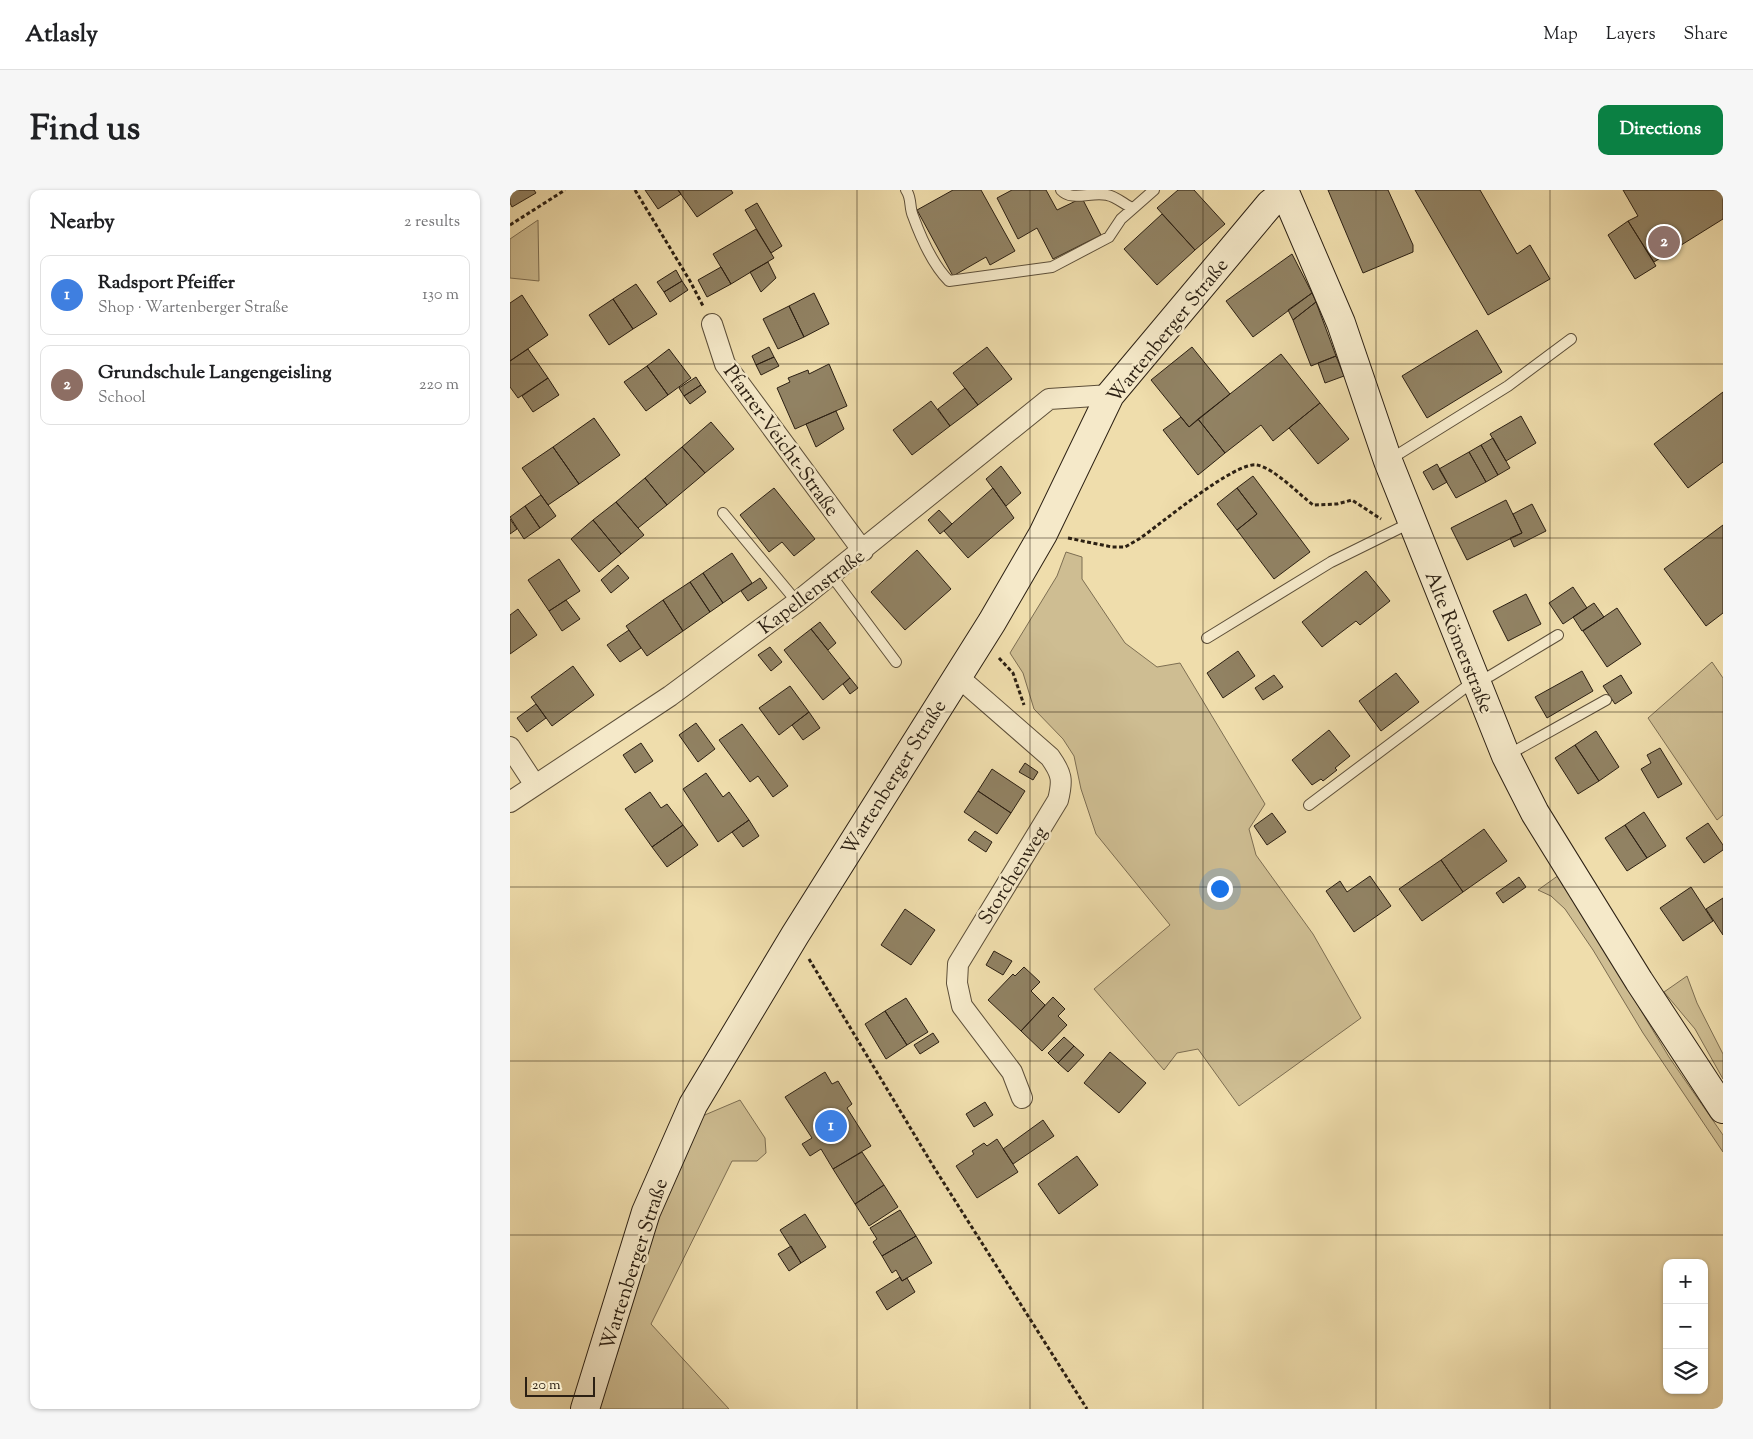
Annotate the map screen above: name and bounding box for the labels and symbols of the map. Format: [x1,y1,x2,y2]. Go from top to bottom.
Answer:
pin: 2 [1648,223,1680,261]
street label: Wartenberger Straße [1101,253,1237,410]
street label: Pfarrer-Veicht-Straße [715,360,845,523]
street label: Kapellenstraße [753,543,872,643]
street label: Alte Römerstraße [1416,567,1499,718]
street label: Wartenberger Straße [835,695,955,862]
street label: Storchenweg [972,821,1056,931]
your location [1207,876,1233,902]
pin: 1 [815,1107,847,1145]
street label: Wartenberger Straße [594,1175,677,1354]
scale bar [525,1374,595,1397]

